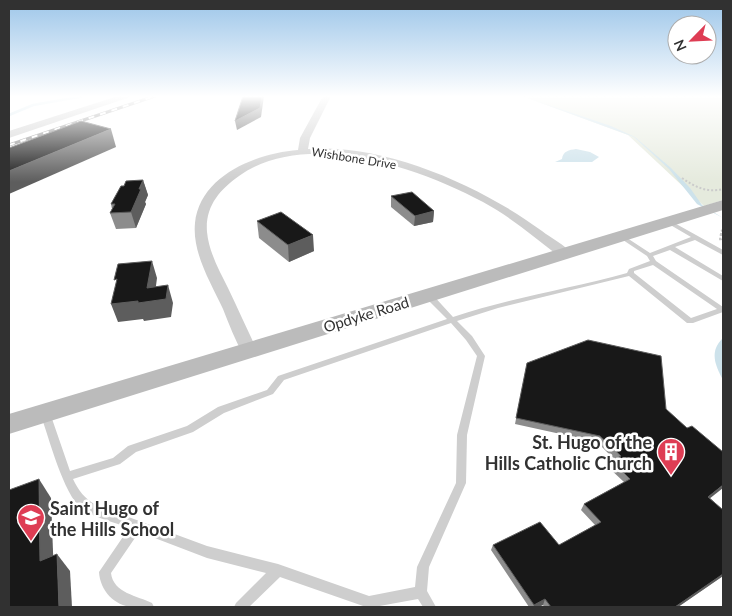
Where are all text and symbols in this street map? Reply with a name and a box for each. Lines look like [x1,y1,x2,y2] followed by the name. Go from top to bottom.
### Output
[667,15,717,65] north arrow
[670,37,690,54] text: N
[311,144,397,172] street label: Wishbone Drive
[321,292,411,336] street label: Opdyke Road
[485,431,652,474] place label: St. Hugo of the Hills Catholic Church
[656,437,686,476] building icon: St. Hugo of the Hills Catholic Church
[50,497,174,540] place label: Saint Hugo of the Hills School
[16,503,46,542] school or university icon: Saint Hugo of the Hills School

